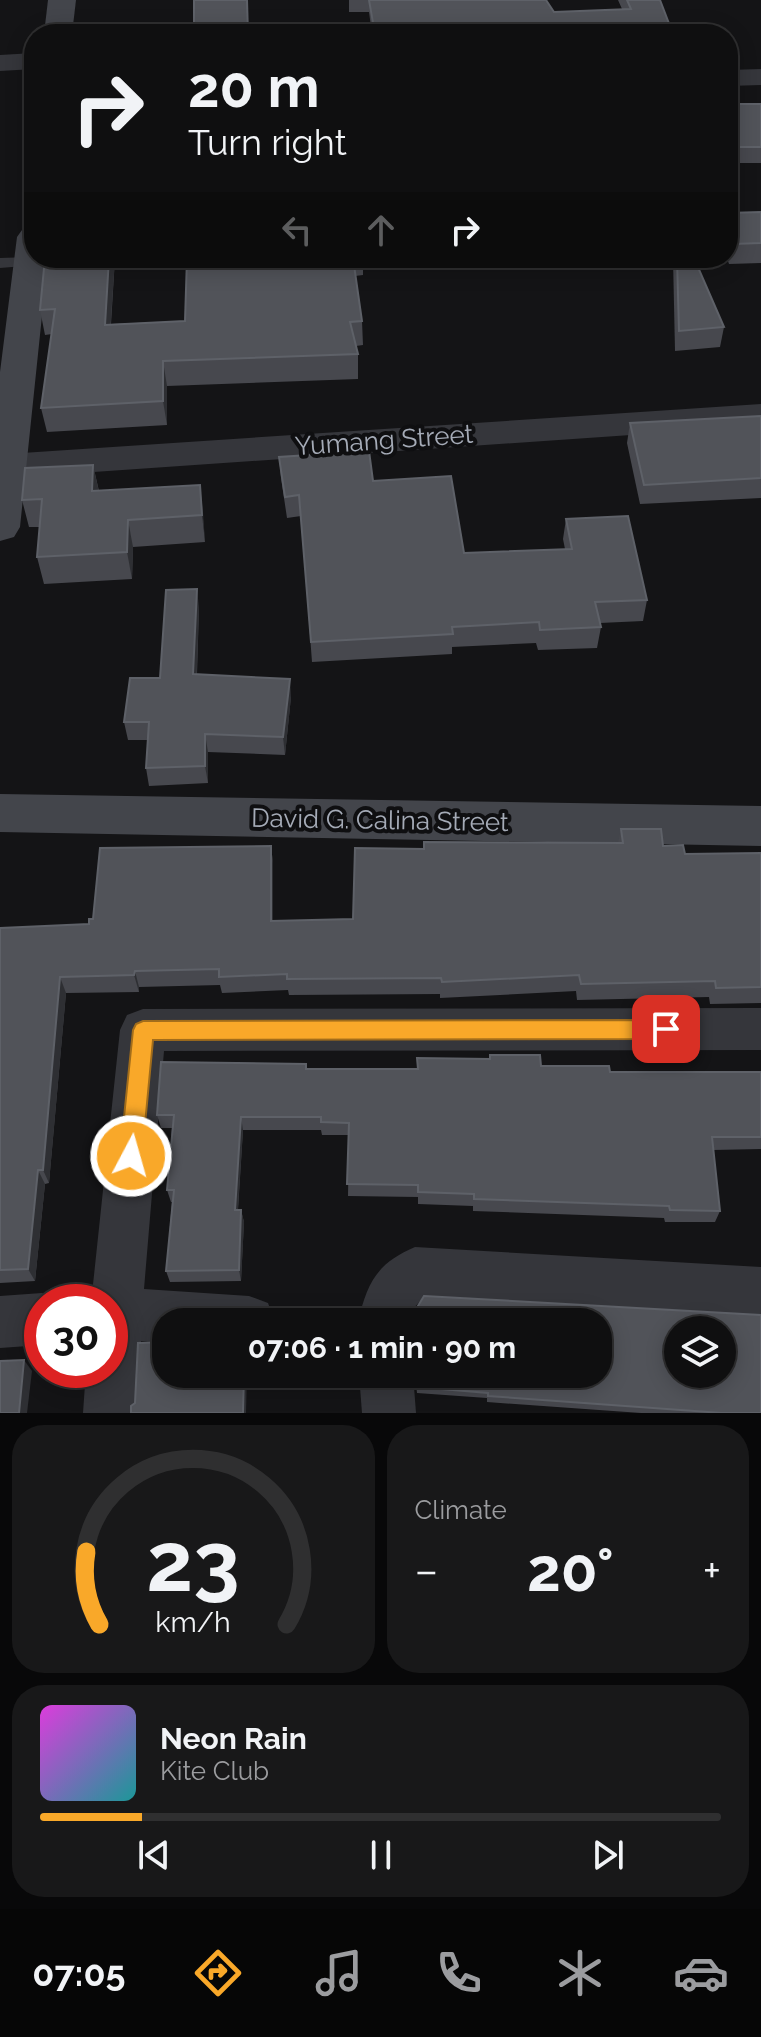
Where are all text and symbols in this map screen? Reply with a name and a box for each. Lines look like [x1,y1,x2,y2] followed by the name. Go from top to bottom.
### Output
[188,54,320,120] text: 20 m
[56,56,160,160] icon: right
[188,121,347,163] text: Turn right
[275,208,319,252] icon: left
[359,208,403,252] icon: ahead
[443,208,487,252] icon: right
[294,419,475,461] street label: Yumang Street
[251,803,509,837] street label: David G. Calina Street
[632,995,700,1063] pin
[644,1007,688,1051] icon: arrive
[89,1114,173,1198] position arrow
[24,1284,128,1388] speed limit sign: 30
[664,1316,736,1388] map controls
[664,1316,736,1388] button: layers
[248,1330,516,1365] text: 07:06 · 1 min · 90 m
[415,1495,507,1525] text: Climate
[147,1513,240,1610] text: 23
[527,1535,614,1605] text: 20°
[415,1545,438,1596] text: −
[703,1545,721,1596] text: +
[156,1605,231,1639] text: km/h
[160,1721,307,1756] text: Neon Rain
[160,1756,269,1786] text: Kite Club
[132,1833,176,1877] icon: previous
[359,1833,403,1877] icon: pause
[586,1833,630,1877] icon: next
[190,1945,246,2001] icon: directions
[311,1945,367,2001] icon: music
[431,1945,487,2001] icon: phone
[552,1945,608,2001] icon: climate
[673,1945,729,2001] icon: car
[32,1952,126,1994] text: 07:05

